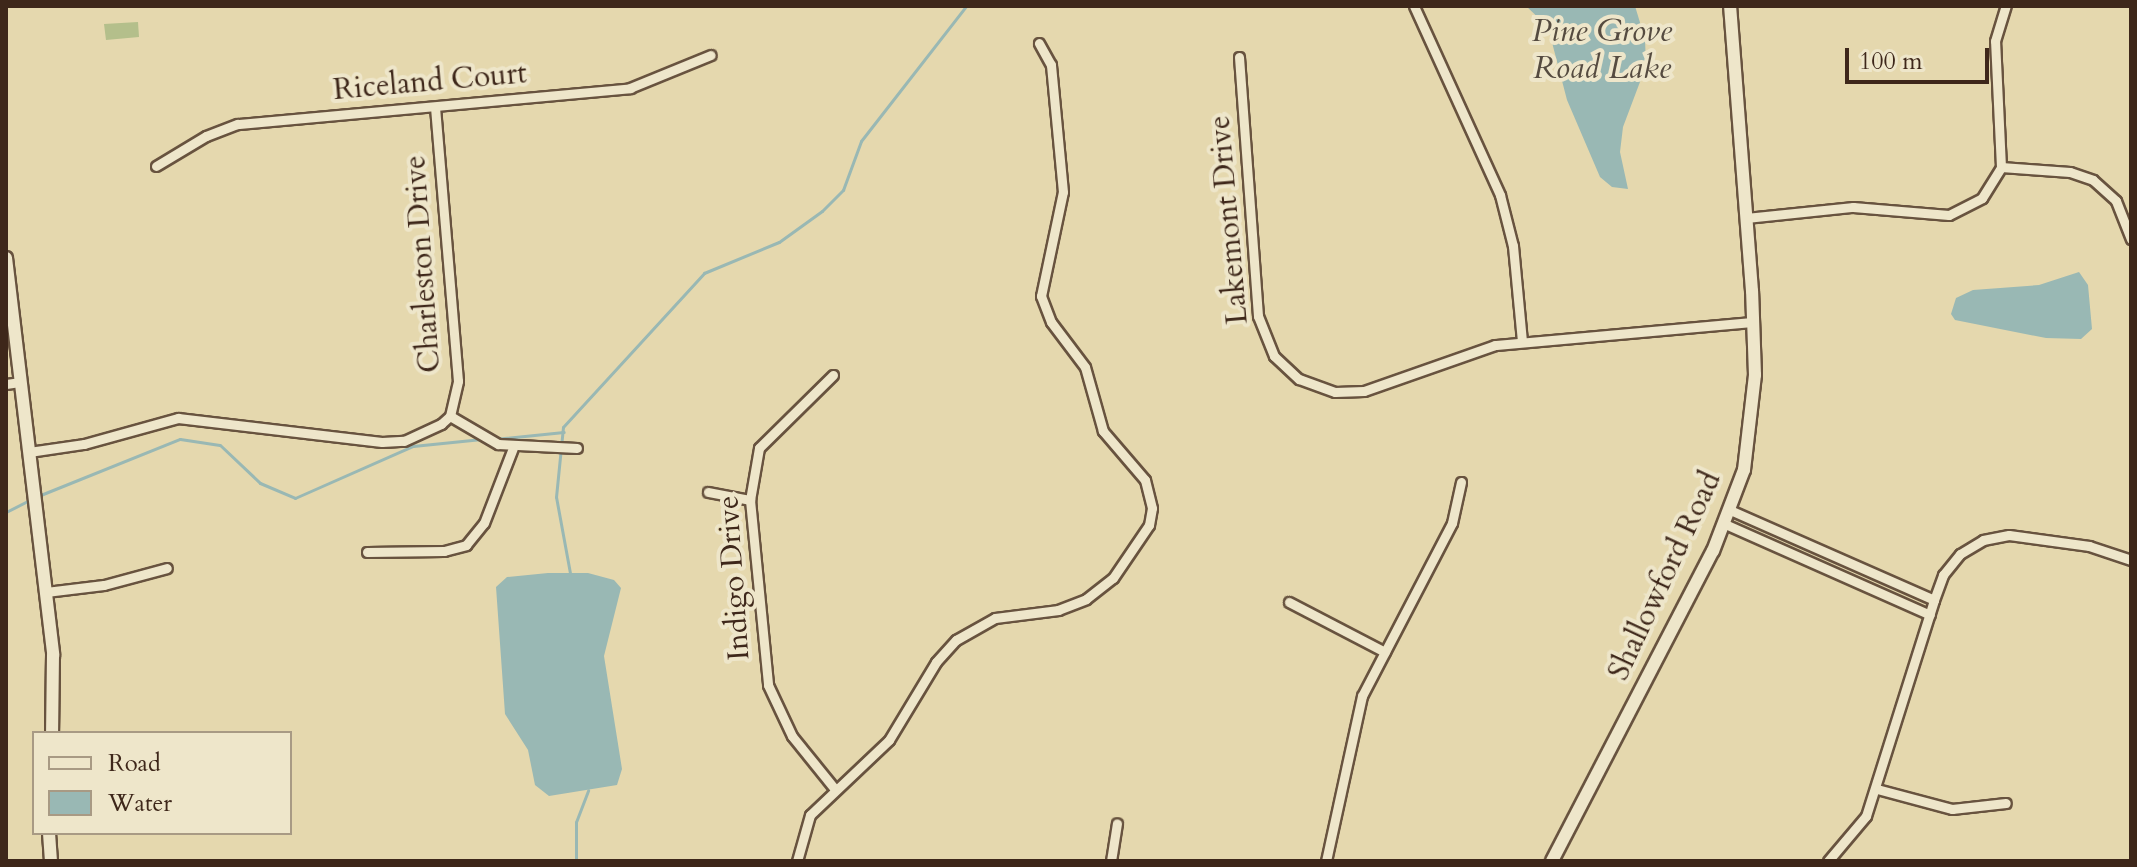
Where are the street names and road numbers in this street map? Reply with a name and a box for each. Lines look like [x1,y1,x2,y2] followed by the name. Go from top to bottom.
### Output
[332,56,528,108] street label: Riceland Court
[1202,114,1256,326] street label: Lakemont Drive
[397,154,449,374] street label: Charleston Drive
[1601,466,1729,686] street label: Shallowford Road
[710,494,758,662] street label: Indigo Drive

